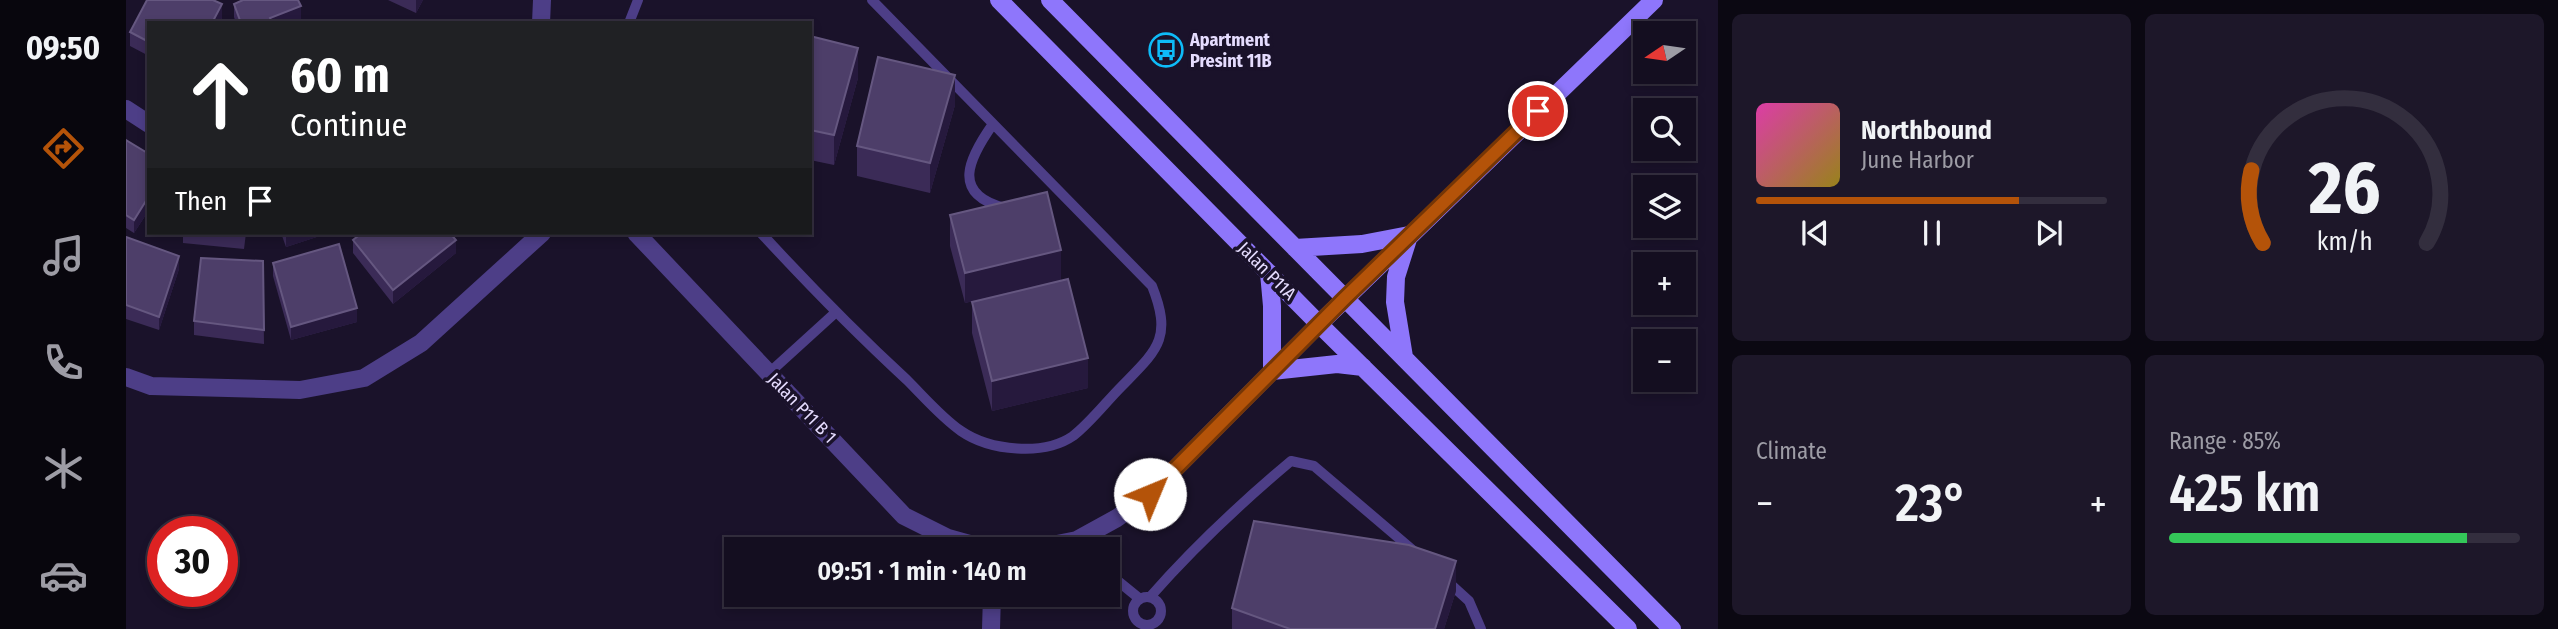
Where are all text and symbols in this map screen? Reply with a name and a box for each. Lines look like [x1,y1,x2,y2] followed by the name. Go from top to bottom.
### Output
[1633,21,1696,84] north arrow
[1633,21,1696,392] map controls
[26,29,100,67] text: 09:50
[1189,29,1272,72] place label: Apartment Presint 11B
[1147,31,1185,69] bus stop icon: Apartment Presint 11B
[290,46,390,105] text: 60 m
[175,49,266,140] icon: ahead
[1508,81,1568,141] pin
[1519,92,1557,130] icon: arrive
[1633,98,1696,161] button: search
[290,106,407,144] text: Continue
[1861,115,1992,146] text: Northbound
[39,124,88,173] icon: directions
[1861,146,1974,174] text: June Harbor
[2308,146,2380,233] text: 26
[1633,175,1696,238] button: layers
[241,182,279,220] icon: arrive
[175,186,227,217] text: Then
[1796,214,1834,252] icon: previous
[1913,214,1951,252] icon: pause
[2030,214,2068,252] icon: next
[2317,227,2372,257] text: km/h
[39,231,88,280] icon: music
[1233,237,1301,305] street label: Jalan P11A
[1633,252,1696,315] button: +
[1633,329,1696,392] button: −
[39,338,88,387] icon: phone
[763,368,841,448] street label: Jalan P11 B 1
[2169,427,2281,455] text: Range · 85%
[1756,437,1827,465] text: Climate
[39,444,88,493] icon: climate
[1113,457,1187,531] position arrow
[2169,462,2321,525] text: 425 km
[1895,472,1968,535] text: 23°
[1756,481,1773,527] text: −
[2090,481,2107,527] text: +
[147,516,238,607] speed limit sign: 30
[39,551,88,600] icon: car
[817,556,1027,587] text: 09:51 · 1 min · 140 m

